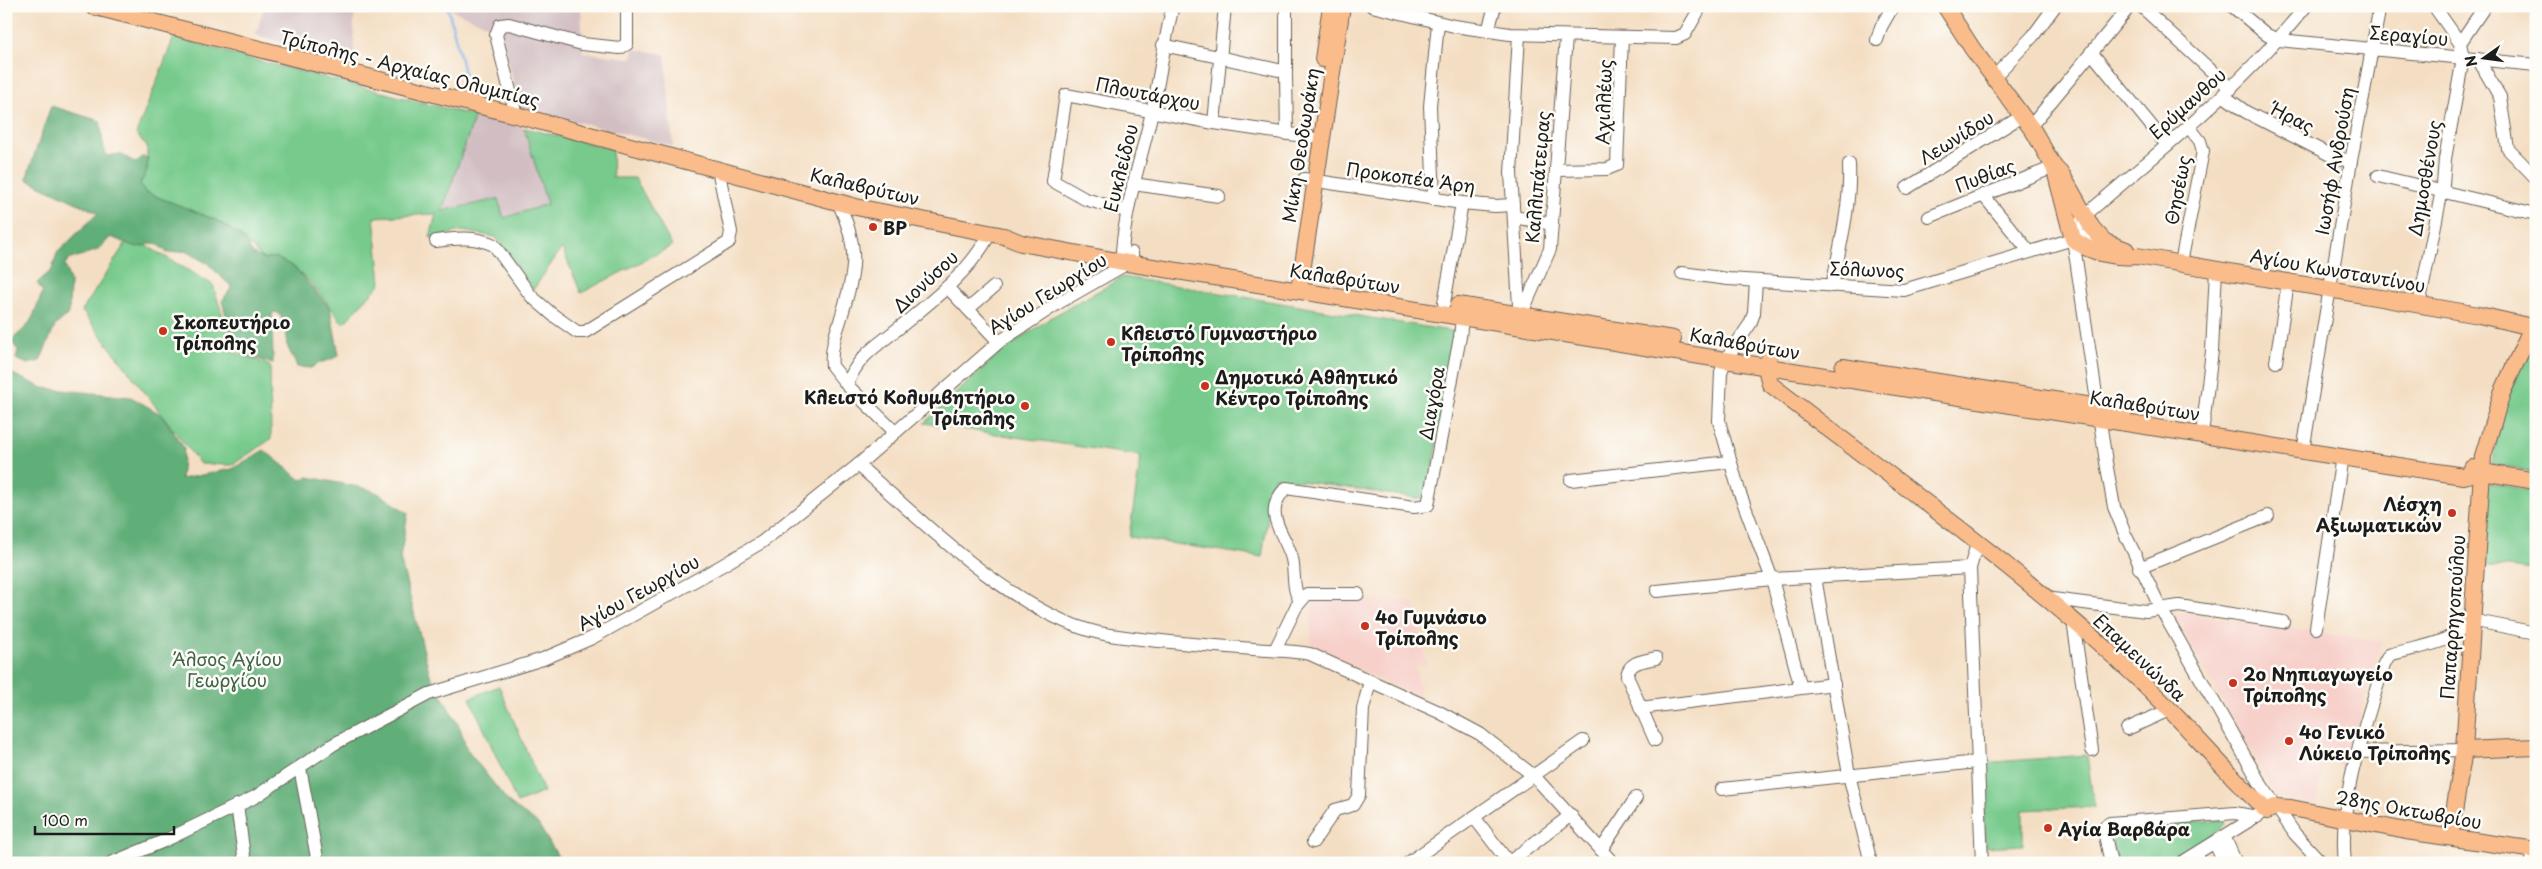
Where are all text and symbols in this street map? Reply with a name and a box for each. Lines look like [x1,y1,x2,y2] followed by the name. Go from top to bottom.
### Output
[2368,18,2450,52] street label: Σεραγίου
[277,23,543,113] street label: Τρίπολης - Αρχαίας Ολυμπίας
[2460,32,2510,82] north arrow
[2459,53,2482,69] text: N
[1588,59,1618,145] street label: Αχιλλέως
[2142,61,2232,145] street label: Ερύμανθου
[1274,66,1326,224] street label: Μίκη Θεοδωράκη
[1093,70,1203,116] street label: Πλουτάρχου
[2308,85,2360,237] street label: Ιωσήφ Ανδρούση
[2264,93,2319,139] street label: Ήρας
[1913,103,1999,171] street label: Λεωνίδου
[1518,110,1556,244] street label: Καλλιπάτειρας
[2400,118,2448,238] street label: Δημοσθένους
[1096,121,1144,215] street label: Ευκλείδου
[1951,151,2019,199] street label: Πυθίας
[2157,153,2197,227] street label: Θησέως
[1345,155,1477,199] street label: Προκοπέα Άρη
[808,160,922,212] street label: Καλαβρύτων
[883,214,907,241] place label: BP
[867,221,879,233] marker: BP
[2248,241,2428,299] street label: Αγίου Κωνσταντίνου
[886,243,964,319] street label: Διονύσου
[982,246,1112,340] street label: Αγίου Γεωργίου
[1829,254,1905,284] street label: Σόλωνος
[1288,256,1402,300] street label: Καλαβρύτων
[173,308,291,356] place label: Σκοπευτήριο Τρίπολης
[1121,319,1317,367] place label: Κλειστό Γυμναστήριο Τρίπολης
[1688,320,1802,366] street label: Καλαβρύτων
[157,325,169,337] marker: Σκοπευτήριο Τρίπολης
[1105,336,1117,348] marker: Κλειστό Γυμναστήριο Τρίπολης
[1215,363,1398,411] place label: Δημοτικό Αθλητικό Κέντρο Τρίπολης
[1411,364,1451,442] street label: Διαγόρα
[1199,380,1211,392] marker: Δημοτικό Αθλητικό Κέντρο Τρίπολης
[804,383,1015,431] place label: Κλειστό Κολυμβητήριο Τρίπολης
[2088,383,2202,427] street label: Καλαβρύτων
[1019,400,1031,412] marker: Κλειστό Κολυμβητήριο Τρίπολης
[2316,490,2442,538] place label: Λέσχη Αξιωματικών
[2446,507,2458,519] marker: Λέσχη Αξιωματικών
[2433,534,2471,700] street label: Παπαρρηγοπούλου
[572,547,704,637] street label: Αγίου Γεωργίου
[1375,603,1487,651] place label: 4ο Γυμνάσιο Τρίπολης
[2088,607,2193,707] street label: Επαμεινώνδα
[1359,620,1371,632] marker: 4ο Γυμνάσιο Τρίπολης
[172,645,282,693] park label: Άλσος Αγίου Γεωργίου
[2243,660,2393,708] place label: 2ο Νηπιαγωγείο Τρίπολης
[2227,677,2239,689] marker: 2ο Νηπιαγωγείο Τρίπολης
[2299,718,2451,766] place label: 4ο Γενικό Λύκειο Τρίπολης
[2283,735,2295,747] marker: 4ο Γενικό Λύκειο Τρίπολης
[2334,783,2484,835] street label: 28ης Οκτωβρίου
[35,804,174,836] scale bar
[42,808,88,831] text: 100 m
[2057,815,2190,842] place label: Αγία Βαρβάρα
[2042,822,2054,834] marker: Αγία Βαρβάρα

